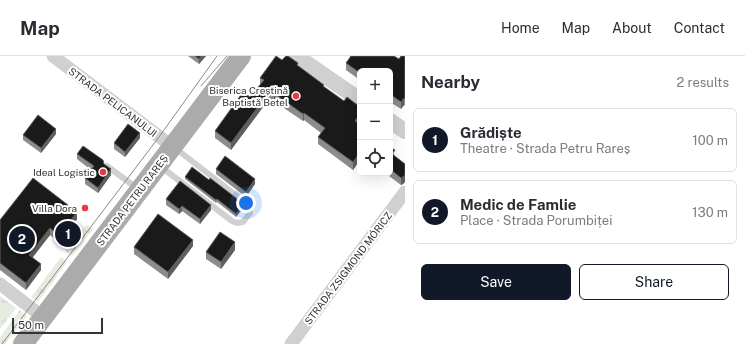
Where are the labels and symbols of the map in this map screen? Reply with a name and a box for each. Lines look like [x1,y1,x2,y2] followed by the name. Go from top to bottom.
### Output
[66,65,160,139] street label: STRADA PELICANULUI
[209,84,288,108] place label: Biserica Creștină Baptistă Betel
[291,91,301,101] marker: Biserica Creștină Baptistă Betel
[94,152,170,248] street label: STRADA PETRU RAREȘ
[33,166,95,178] place label: Ideal Logistic
[98,167,108,177] marker: Ideal Logistic
[236,193,256,213] your location
[32,202,77,214] place label: Villa Dora
[80,203,90,213] marker: Villa Dora
[302,209,394,327] street label: STRADA ZSIGMOND MÓRICZ
[55,219,81,249] pin: 1
[9,224,35,254] pin: 2
[12,316,103,335] scale bar

